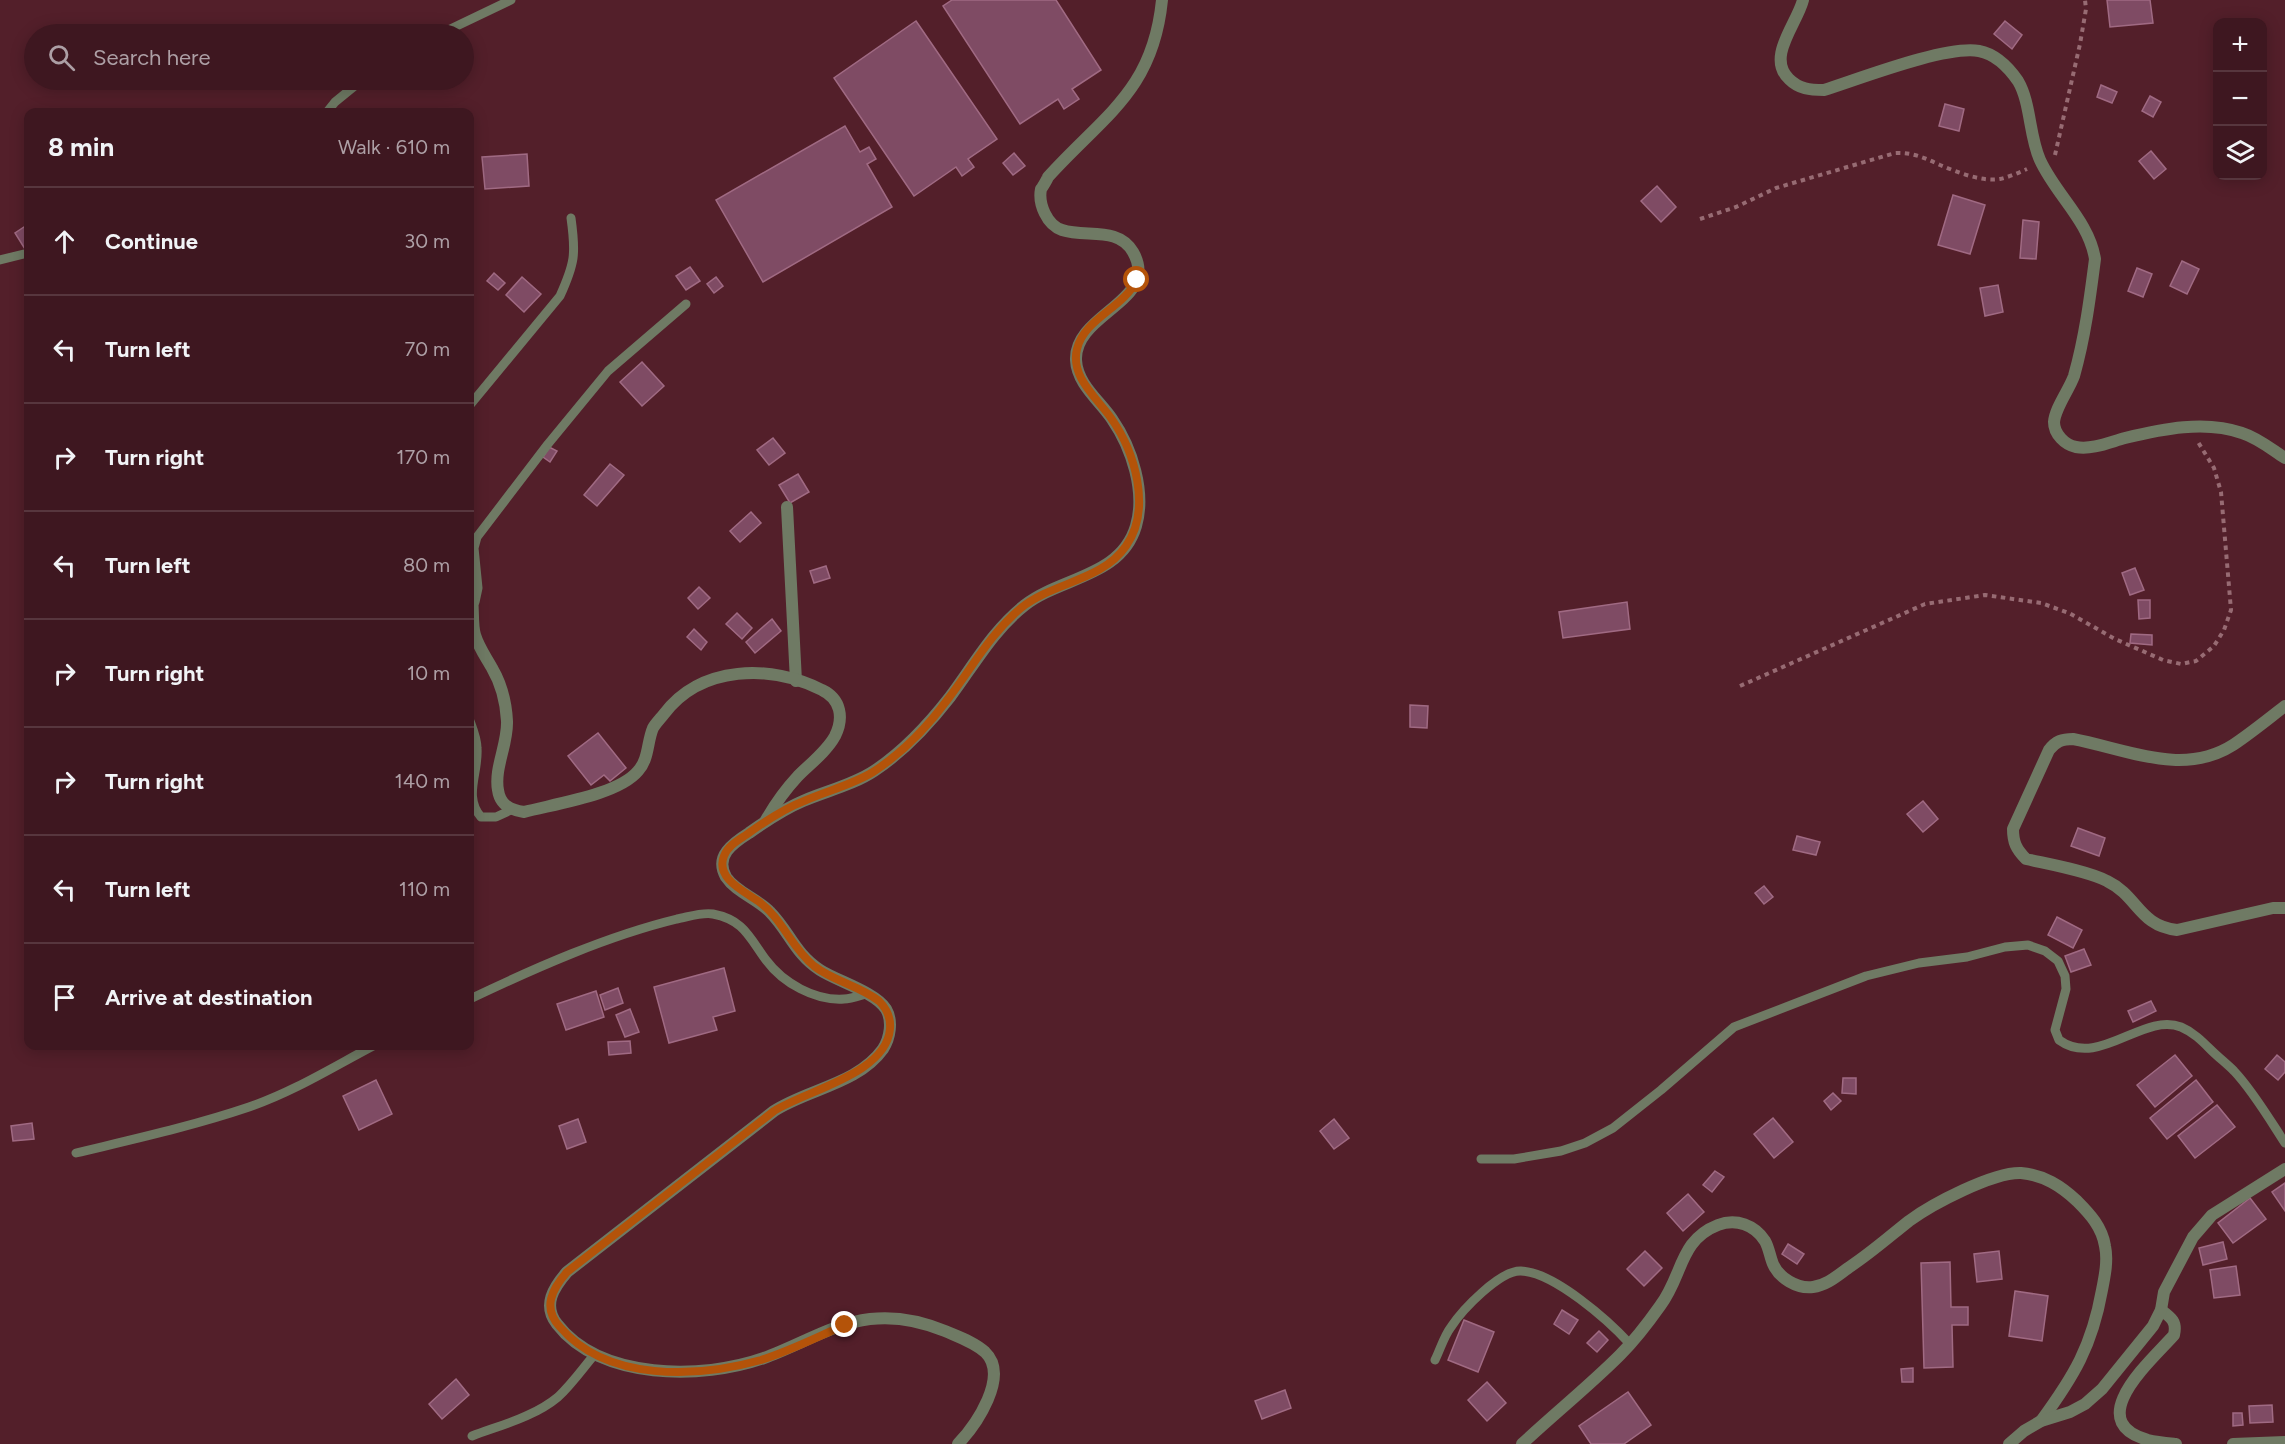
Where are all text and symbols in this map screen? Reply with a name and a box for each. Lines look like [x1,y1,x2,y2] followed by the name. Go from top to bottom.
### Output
[2213,18,2267,180] map controls
[2213,18,2267,72] button: +
[24,24,474,90] search box
[45,41,78,74] icon: search
[93,44,211,71] text: Search here
[2213,72,2267,126] button: −
[2213,126,2267,180] button: layers
[48,131,114,163] text: 8 min
[338,135,450,159] text: Walk · 610 m
[48,225,81,258] icon: ahead
[105,228,198,255] text: Continue
[404,229,450,253] text: 30 m
[1123,266,1149,292] route start
[48,333,81,366] icon: left
[105,336,191,363] text: Turn left
[404,337,450,361] text: 70 m
[48,441,81,474] icon: right
[105,444,204,471] text: Turn right
[396,445,450,469] text: 170 m
[48,549,81,582] icon: left
[105,552,191,579] text: Turn left
[403,553,450,577] text: 80 m
[48,657,81,690] icon: right
[105,660,204,687] text: Turn right
[407,661,450,685] text: 10 m
[48,765,81,798] icon: right
[105,768,204,795] text: Turn right
[395,769,450,793] text: 140 m
[48,873,81,906] icon: left
[105,876,191,903] text: Turn left
[399,877,450,901] text: 110 m
[48,981,81,1014] icon: arrive
[105,984,313,1011] text: Arrive at destination
[831,1311,857,1337] route end

